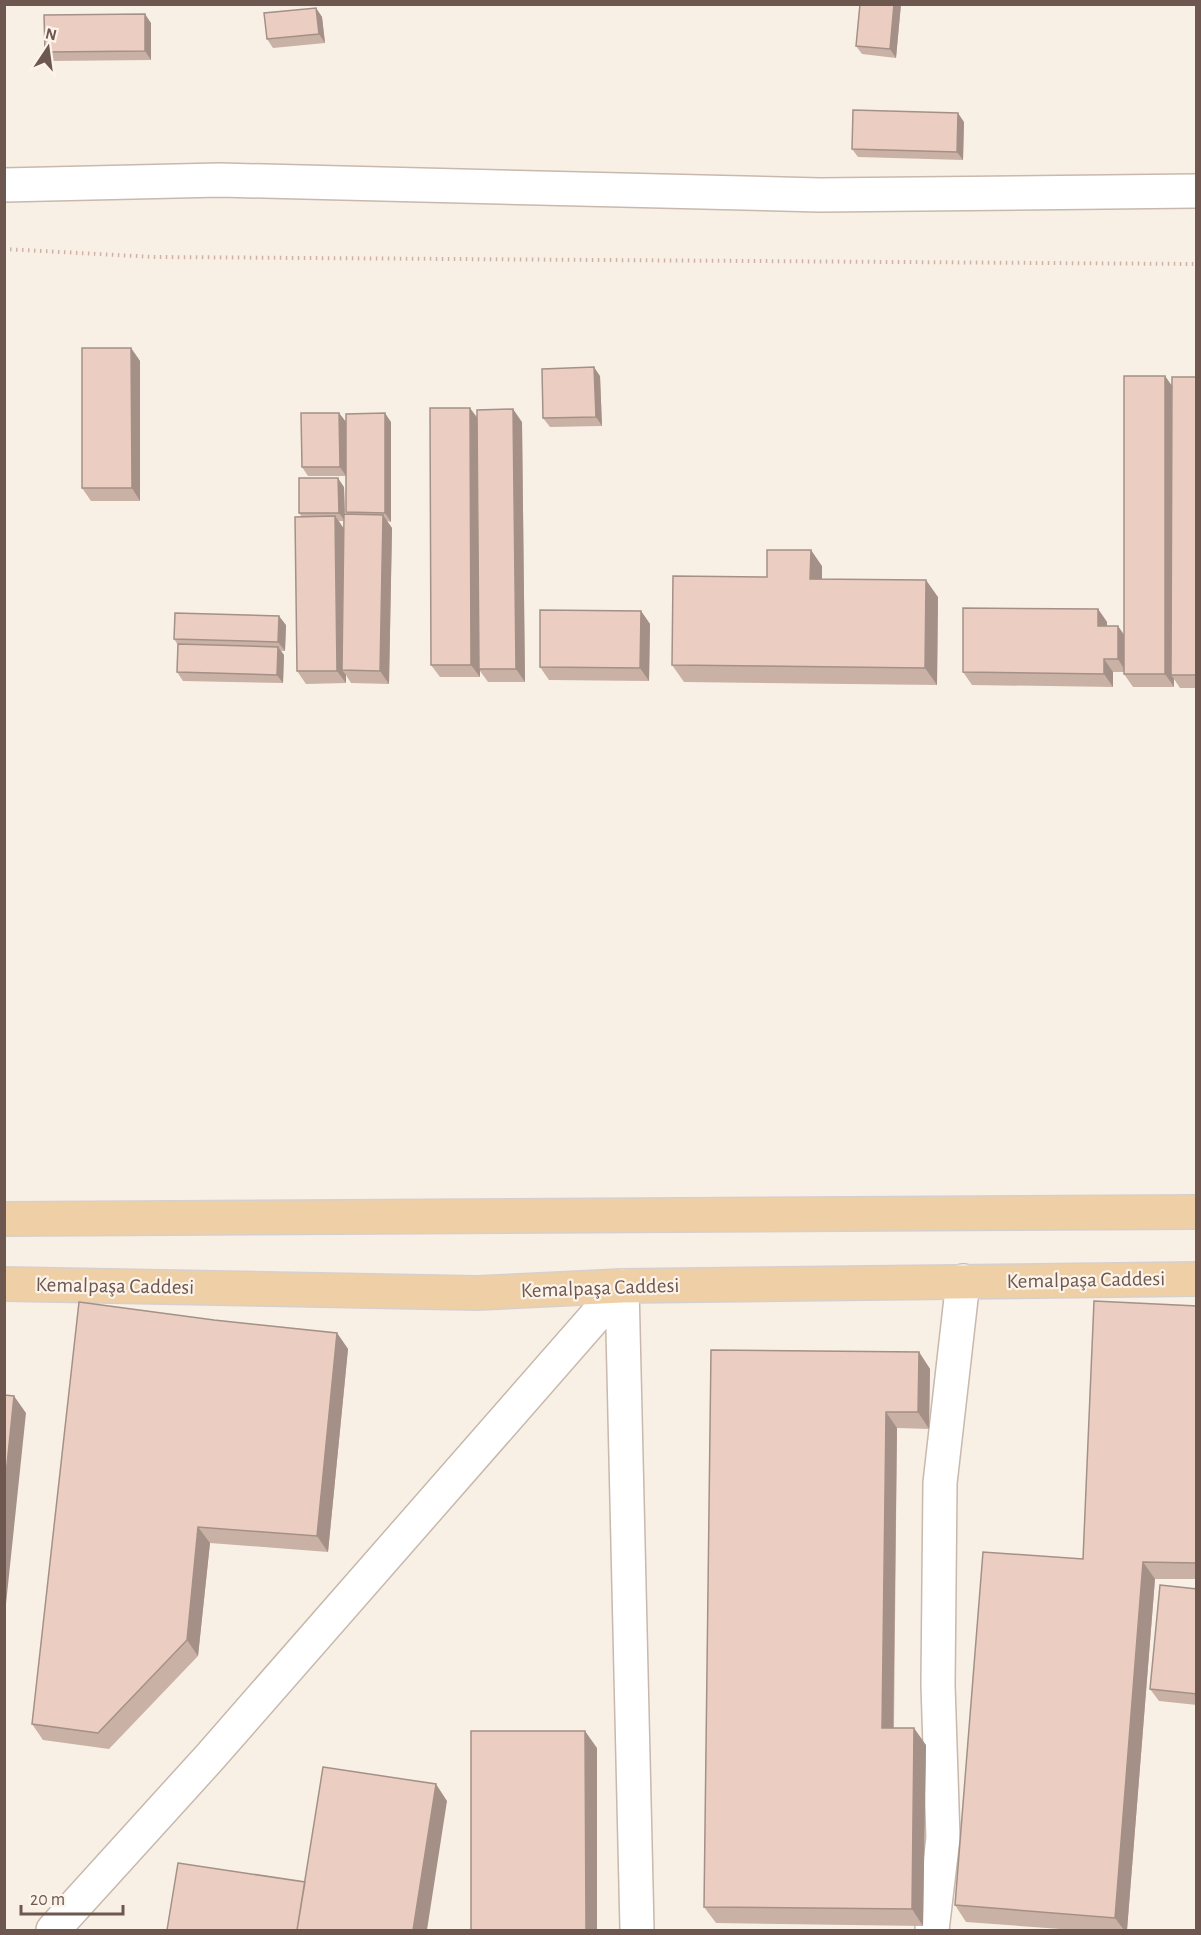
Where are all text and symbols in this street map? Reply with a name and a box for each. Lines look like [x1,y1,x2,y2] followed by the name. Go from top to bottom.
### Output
[18,18,78,78] north arrow
[44,25,58,43] text: N
[1007,1268,1165,1292] street label: Kemalpaşa Caddesi
[36,1274,194,1298] street label: Kemalpaşa Caddesi
[520,1275,680,1301] street label: Kemalpaşa Caddesi
[21,1878,123,1916] scale bar
[30,1891,65,1909] text: 20 m

